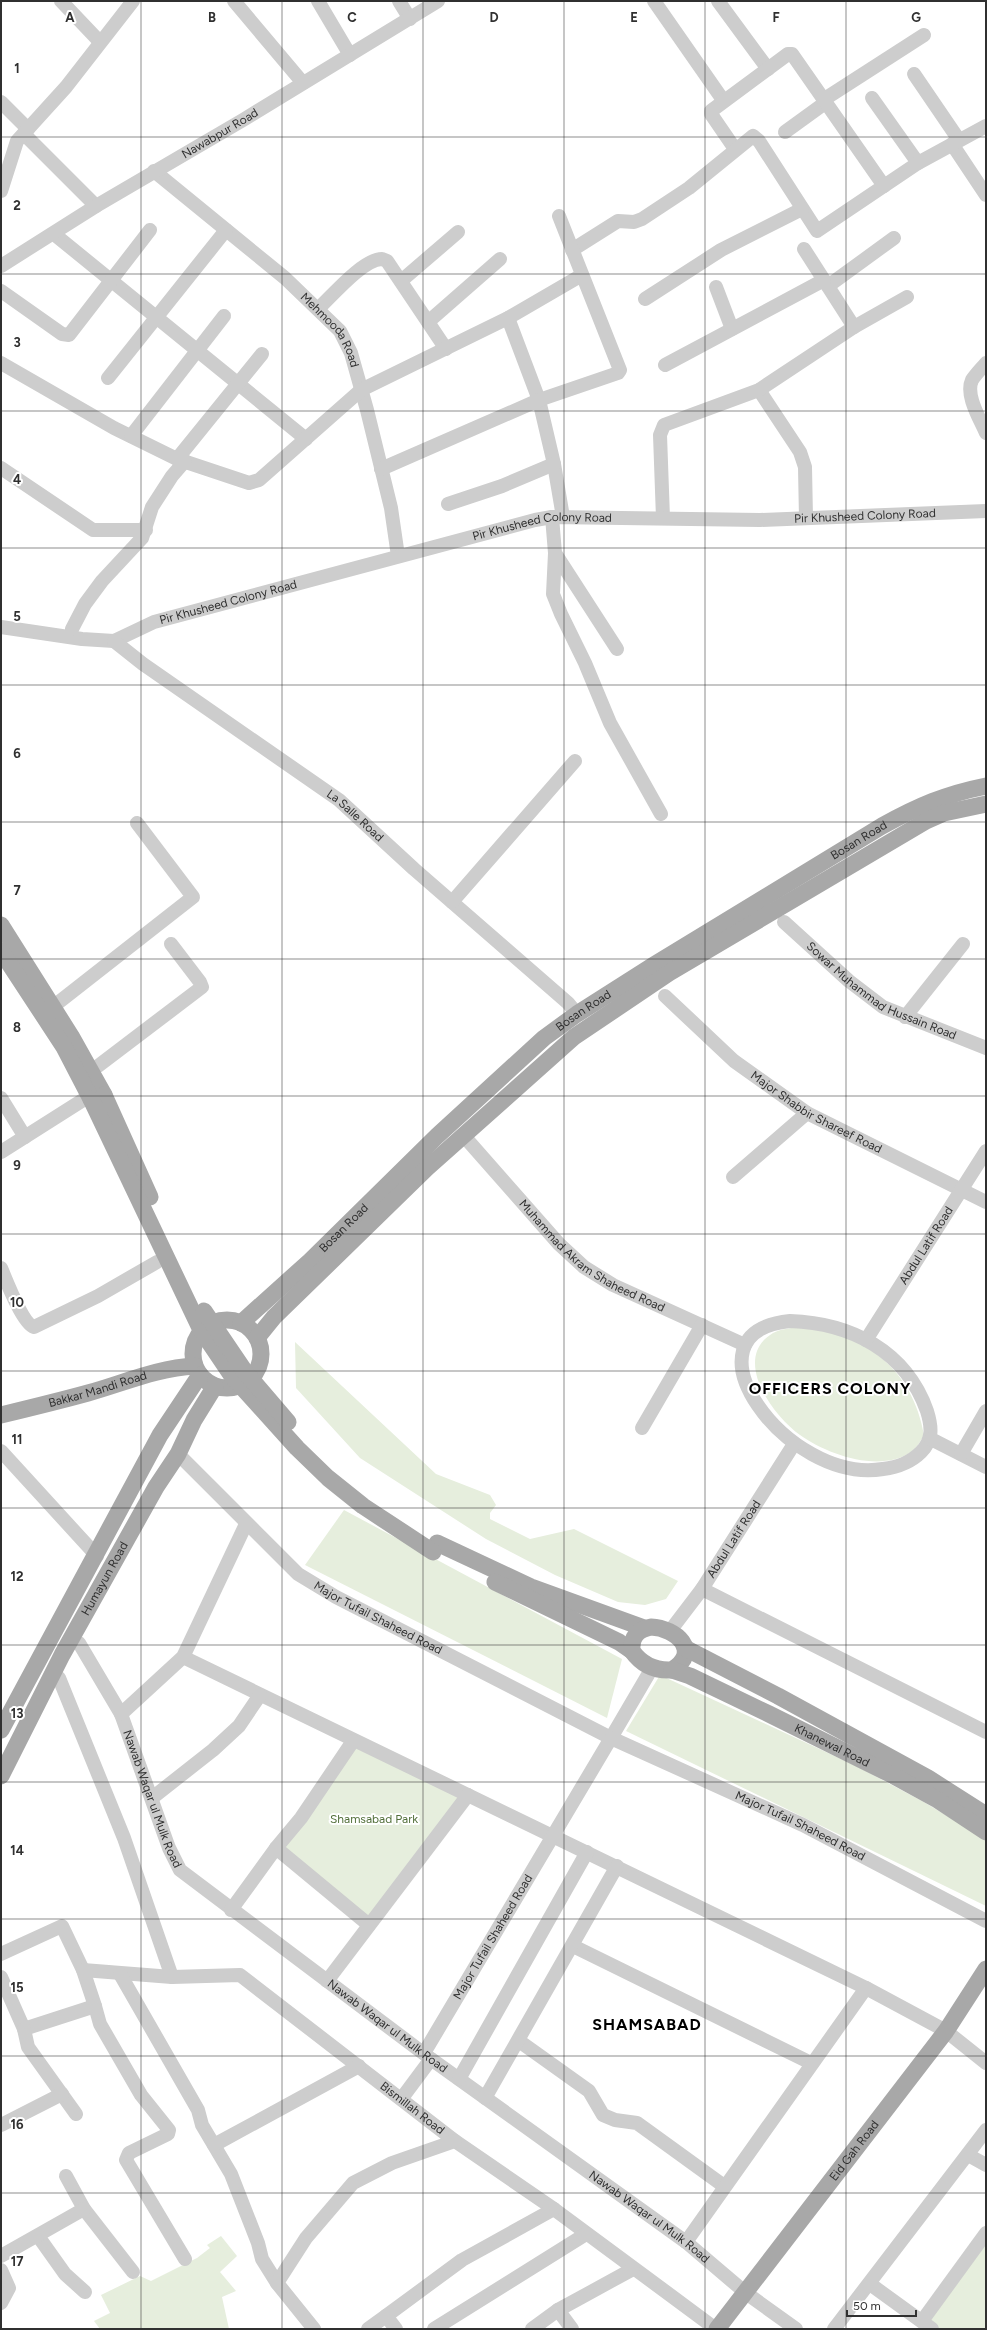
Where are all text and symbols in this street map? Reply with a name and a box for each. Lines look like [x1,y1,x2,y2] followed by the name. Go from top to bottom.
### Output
[65,10,75,25] text: A
[208,10,216,25] text: B
[347,10,357,25] text: C
[489,10,499,25] text: D
[630,10,638,25] text: E
[772,10,780,25] text: F
[911,10,921,25] text: G
[14,61,20,76] text: 1
[179,105,261,161] street label: Nawabpur Road
[13,198,21,213] text: 2
[298,290,362,369] street label: Mehmooda Road
[13,335,21,350] text: 3
[13,472,21,487] text: 4
[794,506,936,526] street label: Pir Khusheed Colony Road
[471,510,612,543] street label: Pir Khusheed Colony Road
[158,577,298,627] street label: Pir Khusheed Colony Road
[13,609,21,624] text: 5
[13,746,21,761] text: 6
[324,787,386,844] street label: La Salle Road
[828,818,889,863] street label: Bosan Road
[13,883,21,898] text: 7
[804,939,958,1043] street label: Sowar Muhammad Hussain Road
[553,987,614,1034] street label: Bosan Road
[13,1020,21,1035] text: 8
[748,1068,884,1156] street label: Major Shabbir Shareef Road
[13,1158,21,1173] text: 9
[516,1197,667,1315] street label: Muhammad Akram Shaheed Road
[316,1201,371,1255] street label: Bosan Road
[896,1204,956,1287] street label: Abdul Latif Road
[10,1295,24,1310] text: 10
[47,1368,148,1410] street label: Bakkar Mandi Road
[749,1379,911,1398] district label: OFFICERS COLONY
[12,1432,22,1447] text: 11
[704,1498,764,1580] street label: Abdul Latif Road
[79,1539,131,1618] street label: Humayun Road
[10,1569,24,1584] text: 12
[311,1578,444,1657] street label: Major Tufail Shaheed Road
[11,1706,23,1721] text: 13
[792,1721,872,1770] street label: Khanewal Road
[120,1728,185,1870] street label: Nawab Waqar ul Mulk Road
[733,1788,868,1863] street label: Major Tufail Shaheed Road
[330,1812,418,1826] park label: Shamsabad Park
[10,1843,24,1858] text: 14
[450,1872,535,2002] street label: Major Tufail Shaheed Road
[325,1977,450,2075] street label: Nawab Waqar ul Mulk Road
[10,1980,24,1995] text: 15
[592,2015,702,2034] district label: SHAMSABAD
[377,2079,447,2137] street label: Bismillah Road
[10,2117,24,2132] text: 16
[826,2118,882,2184] street label: Eid Gah Road
[586,2168,712,2266] street label: Nawab Waqar ul Mulk Road
[11,2254,23,2269] text: 17
[847,2292,916,2318] scale bar
[853,2299,881,2313] text: 50 m

